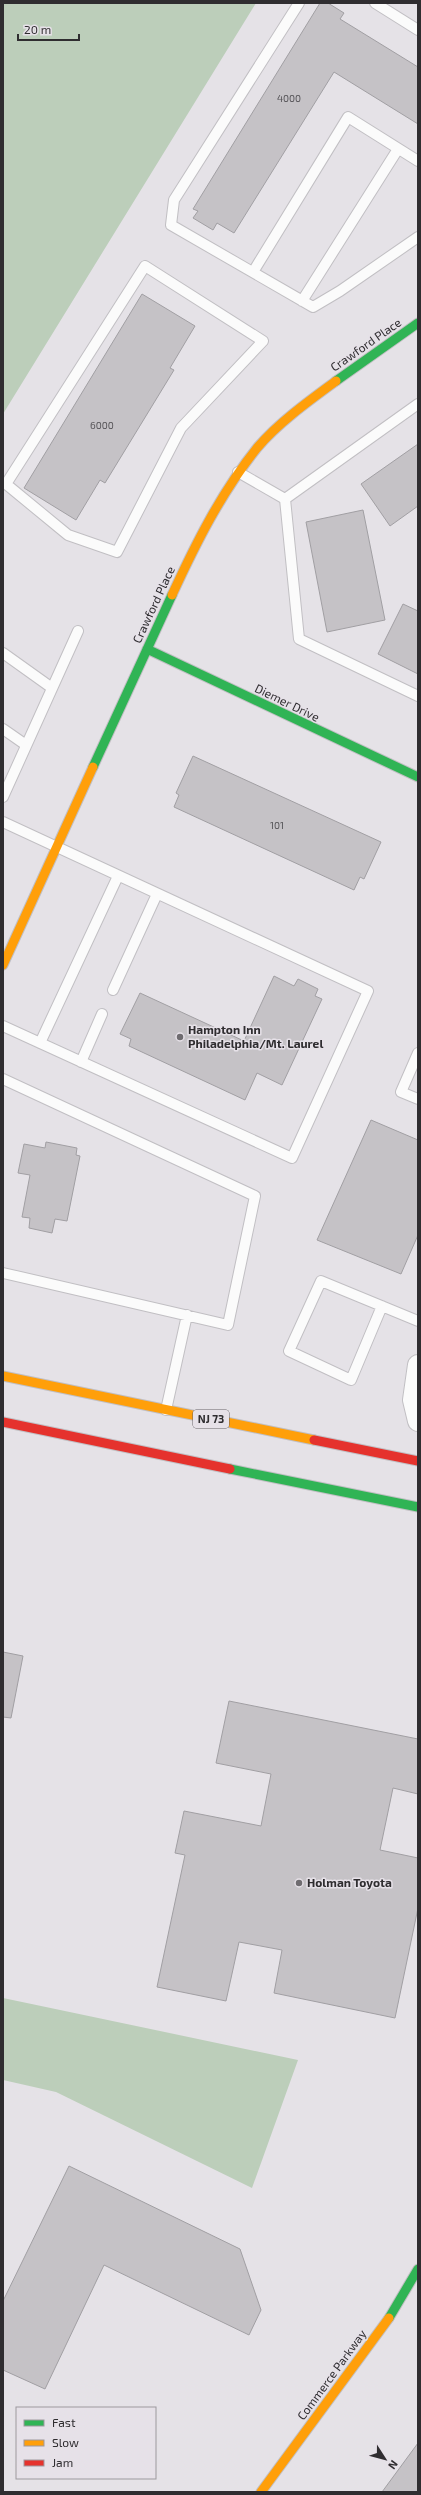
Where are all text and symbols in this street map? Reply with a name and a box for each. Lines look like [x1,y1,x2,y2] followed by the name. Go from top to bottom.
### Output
[18,16,79,42] scale bar
[24,22,51,36] text: 20 m
[277,92,301,104] house number: 4000
[327,315,403,374] street label: Crawford Place
[90,419,114,431] house number: 6000
[129,564,177,645] street label: Crawford Place
[253,680,322,724] street label: Diemer Drive
[270,819,284,831] house number: 101
[188,1022,323,1050] place label: Hampton Inn Philadelphia/Mt. Laurel
[175,1032,185,1042] marker: Hampton Inn Philadelphia/Mt. Laurel
[193,1410,229,1428] road number: NJ 73
[307,1875,392,1890] place label: Holman Toyota
[294,1878,304,1888] marker: Holman Toyota
[294,2326,369,2422] street label: Commerce Parkway
[16,2407,156,2479] legend
[52,2415,76,2429] text: Fast
[52,2435,79,2449] text: Slow
[365,2439,405,2479] north arrow
[52,2455,73,2469] text: Jam
[386,2458,401,2472] text: N

